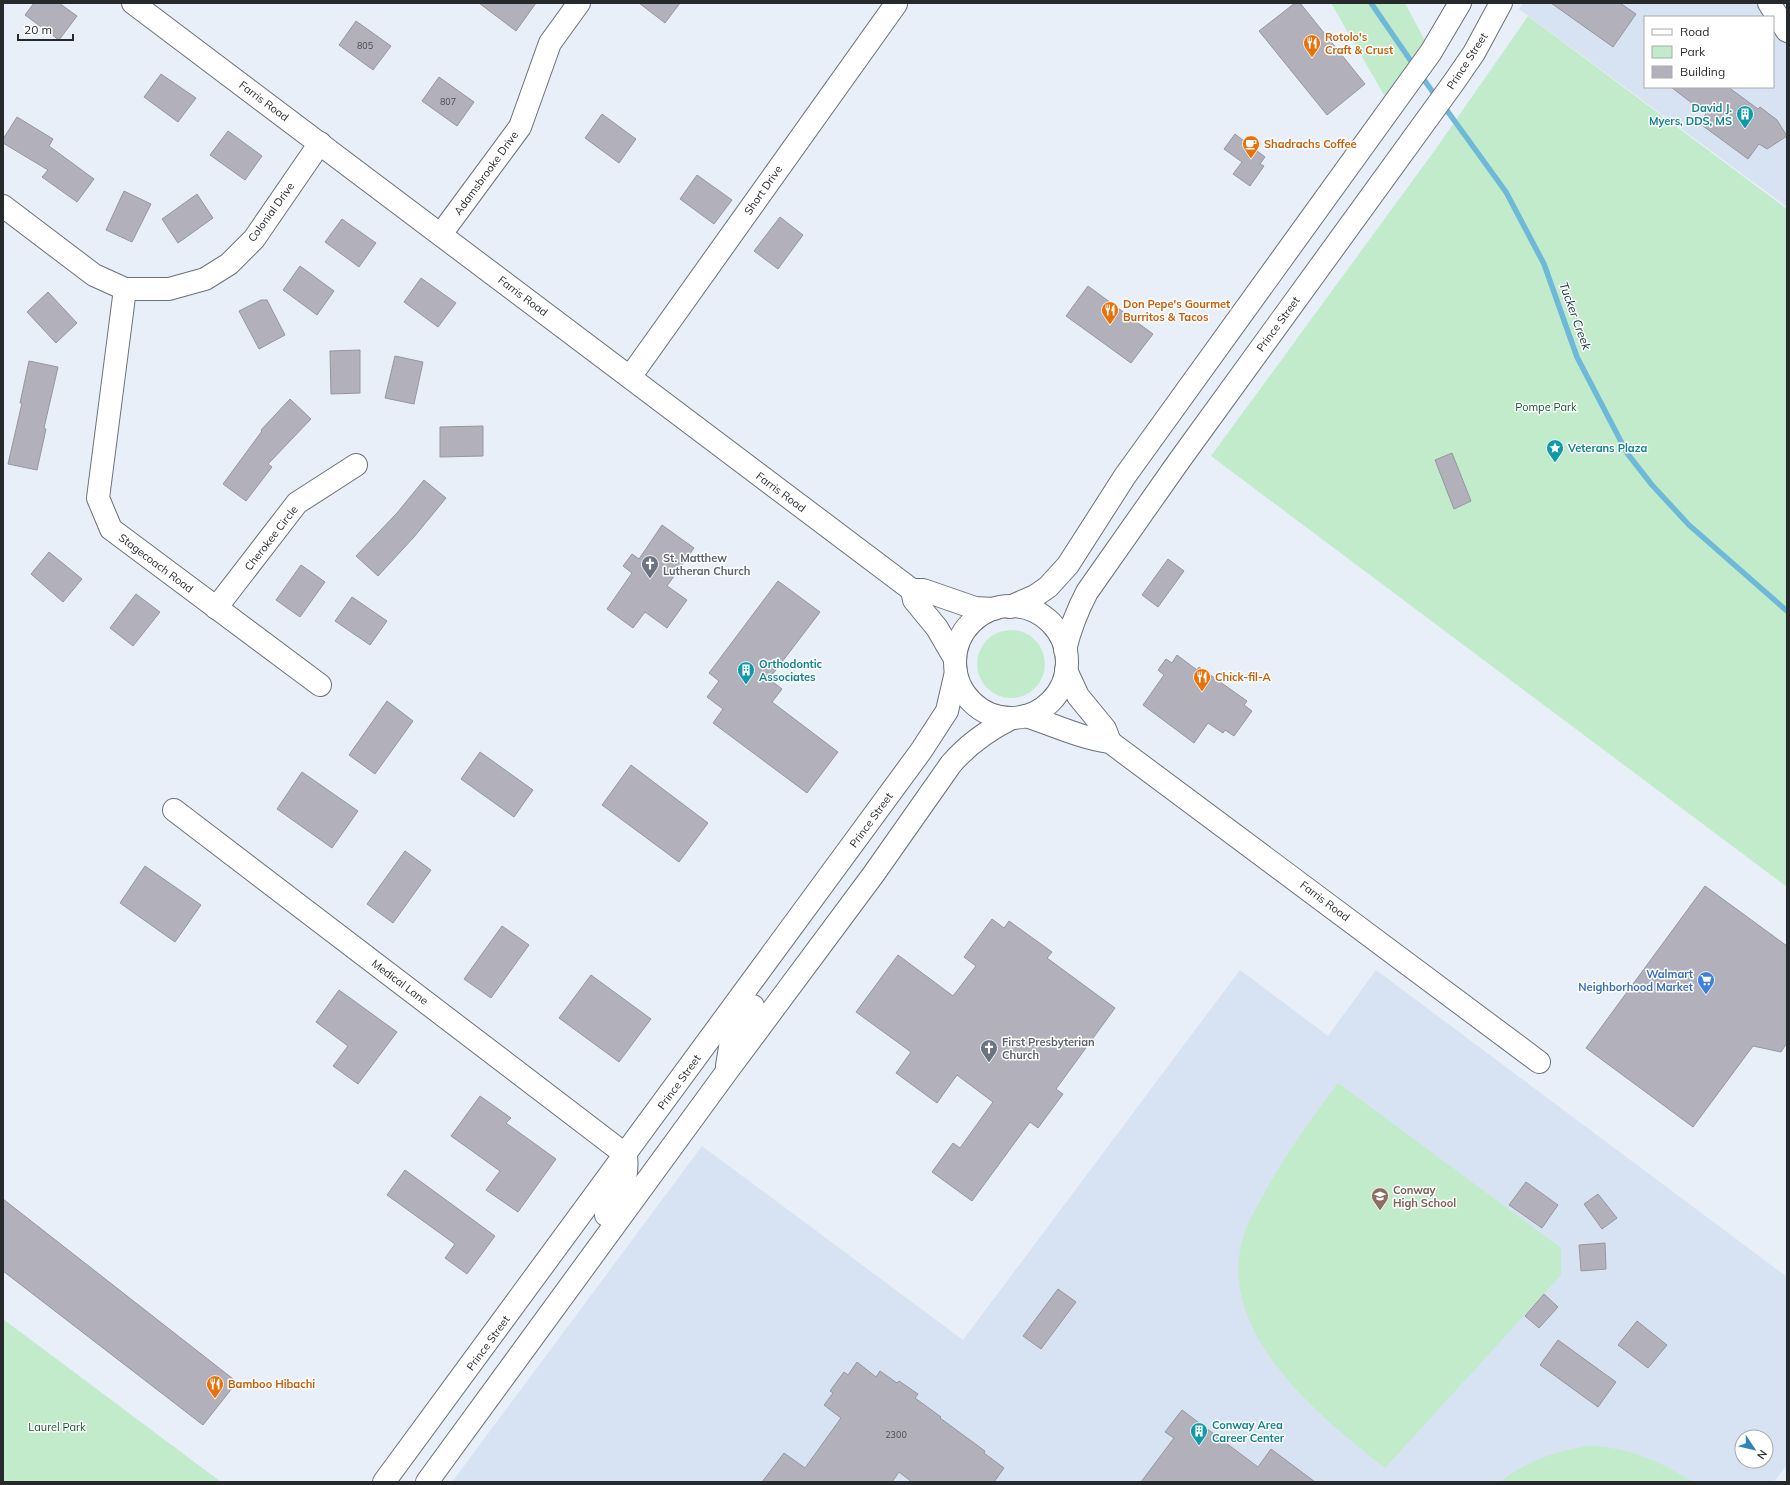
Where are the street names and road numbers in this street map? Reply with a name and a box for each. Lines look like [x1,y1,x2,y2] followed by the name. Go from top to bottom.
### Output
[1444,30,1491,92] street label: Prince Street
[236,78,292,124] street label: Farris Road
[451,128,521,218] street label: Adamsbrooke Drive
[741,163,785,217] street label: Short Drive
[245,180,297,244] street label: Colonial Drive
[495,273,551,319] street label: Farris Road
[1253,294,1303,354] street label: Prince Street
[753,469,809,515] street label: Farris Road
[241,503,301,573] street label: Cherokee Circle
[116,530,196,596] street label: Stagecoach Road
[846,790,896,850] street label: Prince Street
[1297,878,1353,924] street label: Farris Road
[369,956,431,1008] street label: Medical Lane
[654,1052,704,1112] street label: Prince Street
[463,1313,513,1373] street label: Prince Street

